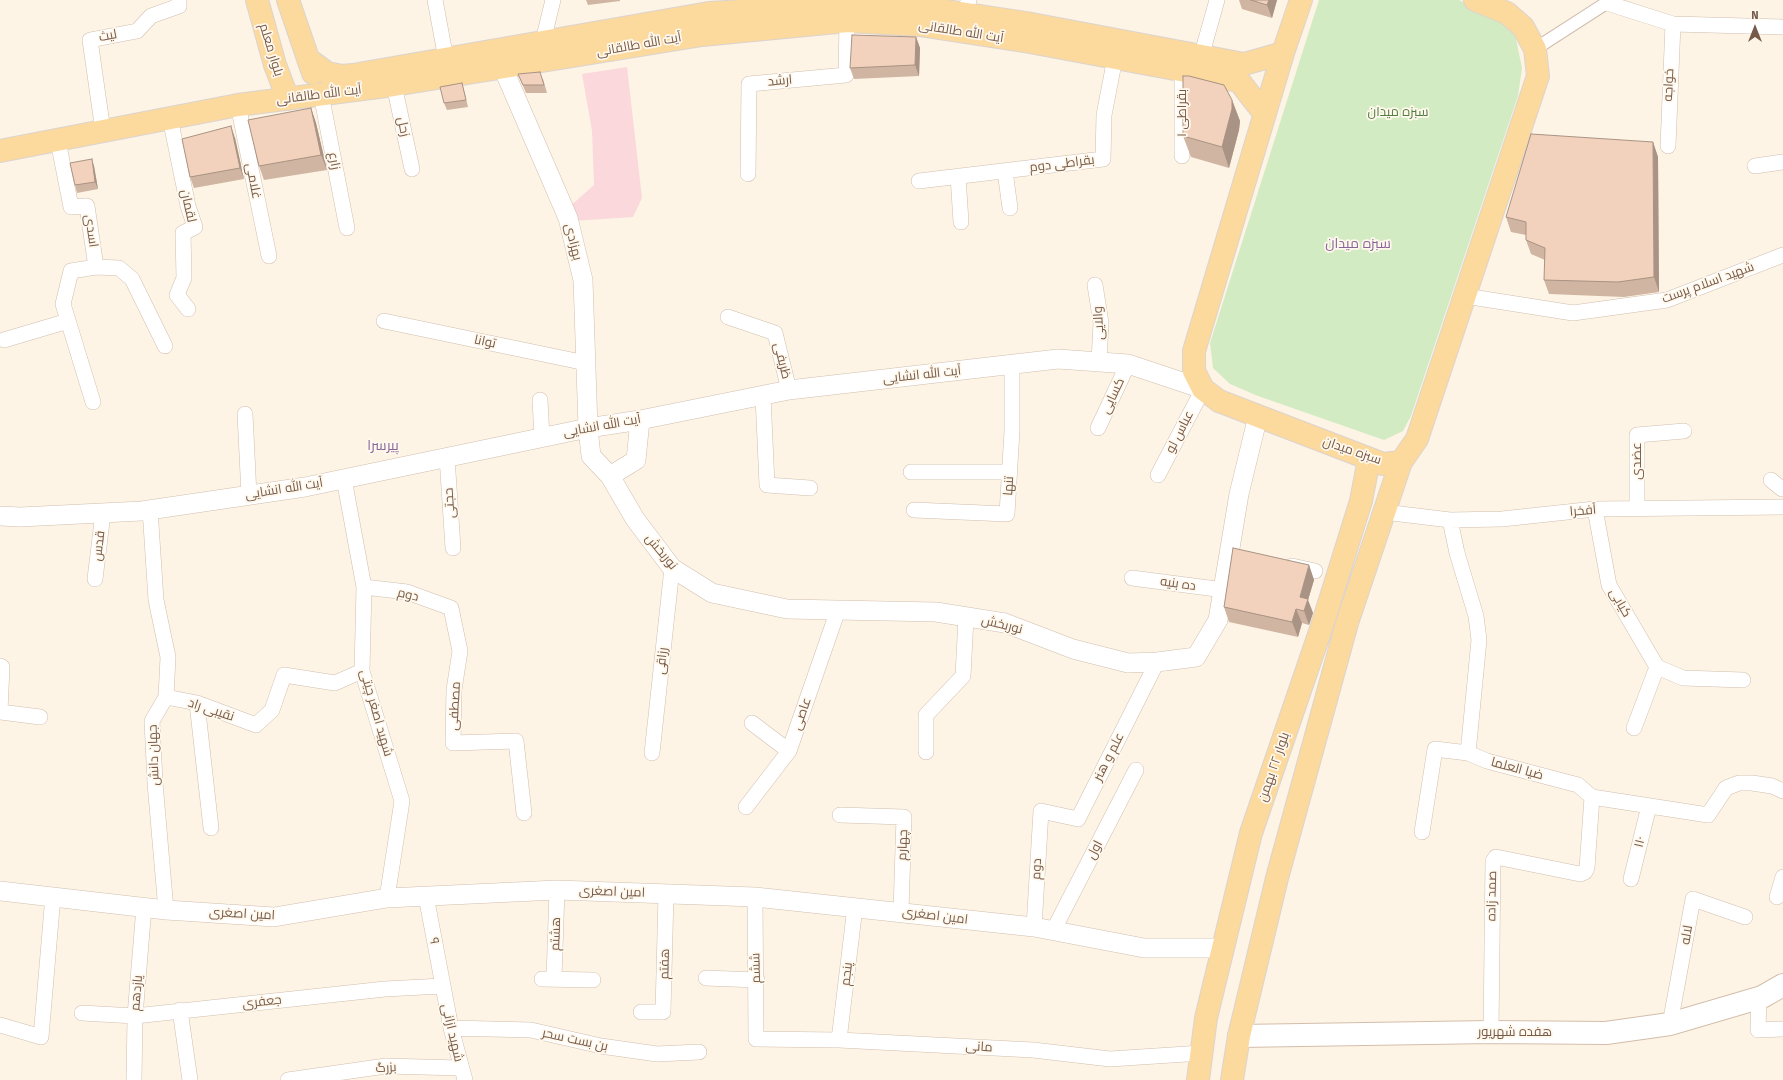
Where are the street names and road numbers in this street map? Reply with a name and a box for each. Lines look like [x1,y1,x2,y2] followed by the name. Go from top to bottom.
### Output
[917,18,1005,46] street label: آیت الله طالقانی
[256,22,286,78] street label: بلوار معلم
[98,27,118,45] street label: لیث
[595,30,683,60] street label: آیت الله طالقانی
[1660,68,1678,102] street label: خواجه
[767,72,793,90] street label: ارشد
[275,82,363,108] street label: آیت الله طالقانی
[1174,89,1190,137] street label: بقراطی ۱
[393,116,413,138] street label: زحل
[325,151,343,171] street label: زارع
[1029,152,1095,176] street label: بقراطی دوم
[242,162,264,200] street label: غلامی
[177,188,199,224] street label: لقمان
[81,214,101,248] street label: اسدی
[561,222,585,262] street label: بهزادی
[1660,259,1756,307] street label: شهید اسلام پرست
[1090,306,1108,340] street label: والایی
[473,332,497,352] street label: توانا
[770,341,794,381] street label: ظریفی
[882,363,962,387] street label: آیت الله انشایی
[1098,375,1128,417] street label: کسایی
[1163,408,1197,456] street label: عباس لو
[562,411,642,441] street label: آیت الله انشایی
[1321,434,1383,468] street label: سبزه میدان
[1629,442,1645,480] street label: عضدی
[244,475,324,503] street label: آیت الله انشایی
[1001,476,1017,496] street label: تنها
[441,487,459,519] street label: حجتی
[1569,502,1597,520] street label: آفخرا
[89,530,109,562] street label: قدس
[642,531,680,573] street label: نوربخش
[1159,574,1197,594] street label: ده بنیه
[396,585,420,605] street label: دوم
[1606,586,1634,620] street label: کیابی
[980,612,1024,638] street label: نوربخش
[653,647,671,675] street label: رزاقی
[356,668,396,758] street label: شهید اصغر چیتی
[446,681,464,731] street label: مصطفی
[186,695,236,725] street label: نقیبی راد
[789,696,815,732] street label: عاصی
[145,724,163,786] street label: جهان دانش
[1090,730,1128,784] street label: علم و هنر
[1255,730,1293,804] street label: بلوار ۲۲ بهمن
[1489,755,1545,783] street label: ضیا العلما
[895,829,911,861] street label: چهارم
[1631,835,1649,849] street label: ۱۱۰
[1084,838,1106,862] street label: اول
[1029,858,1045,880] street label: دوم
[1484,871,1500,921] street label: صمد زاده
[579,883,645,901] street label: امین اصغری
[209,904,275,924] street label: امین اصغری
[901,904,969,928] street label: امین اصغری
[548,917,564,951] street label: هشتم
[1678,924,1696,946] street label: لاله
[426,936,442,946] street label: ۹
[657,948,673,980] street label: هفتم
[748,953,764,983] street label: ششم
[838,961,856,987] street label: پنجم
[128,974,146,1012] street label: یازدهم
[242,992,282,1012] street label: جعفری
[438,1003,466,1063] street label: شهید ازانی
[1478,1024,1552,1040] street label: هفده شهریور
[541,1025,609,1055] street label: بن بست سحر
[965,1039,993,1055] street label: مانی
[375,1060,397,1076] street label: بزرگ

